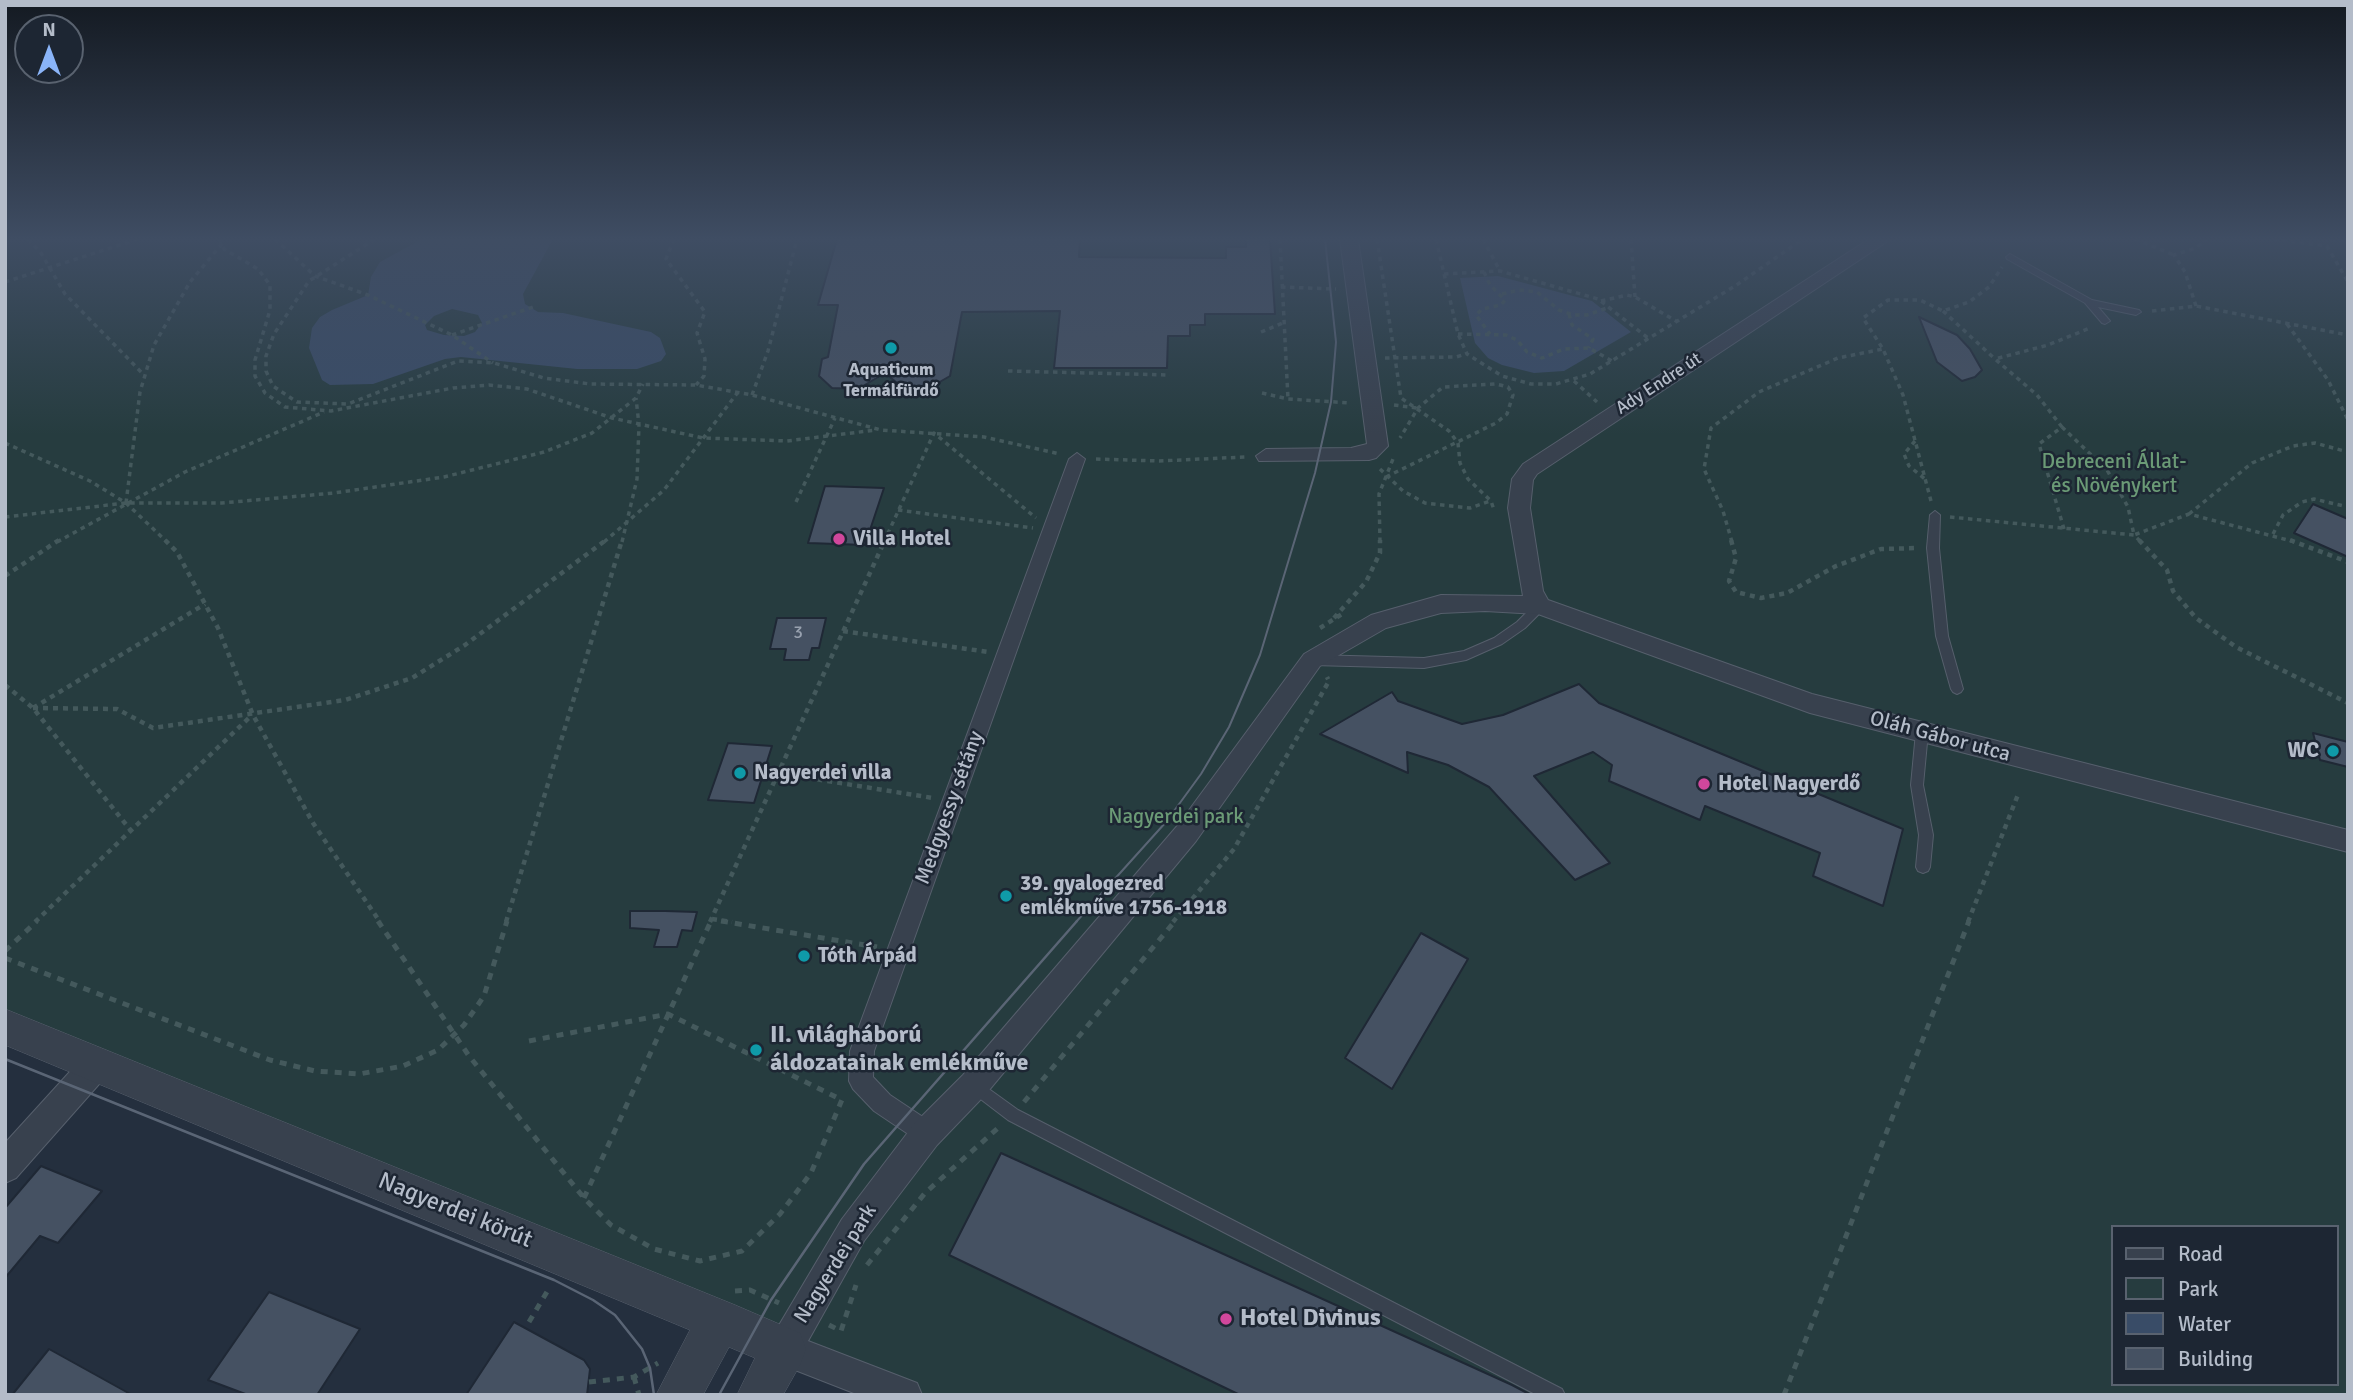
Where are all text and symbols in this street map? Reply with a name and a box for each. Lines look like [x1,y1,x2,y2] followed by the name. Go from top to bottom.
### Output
[14,14,84,84] north arrow
[42,18,56,42] text: N
[883,340,899,356] marker: Aquaticum Termálfürdő
[1612,348,1706,420] street label: Ady Endre út
[843,359,939,402] place label: Aquaticum Termálfürdő
[2042,449,2186,499] park label: Debreceni Állat- és Növénykert
[853,526,950,552] place label: Villa Hotel
[831,531,847,547] marker: Villa Hotel
[793,622,803,644] house number: 3
[1867,706,2013,768] street label: Oláh Gábor utca
[911,728,989,888] street label: Medgyessy sétány
[2287,738,2319,764] place label: WC
[2325,743,2341,759] marker: WC
[754,760,891,786] place label: Nagyerdei villa
[732,765,748,781] marker: Nagyerdei villa
[1718,771,1860,797] place label: Hotel Nagyerdő
[1696,776,1712,792] marker: Hotel Nagyerdő
[1108,804,1244,830] park label: Nagyerdei park
[1020,871,1227,921] place label: 39. gyalogezred emlékműve 1756-1918
[998,888,1014,904] marker: 39. gyalogezred emlékműve 1756-1918
[818,943,917,969] place label: Tóth Árpád
[796,948,812,964] marker: Tóth Árpád
[770,1022,1028,1078] place label: II. világháború áldozatainak emlékműve
[748,1042,764,1058] marker: II. világháború áldozatainak emlékműve
[374,1167,536,1255] street label: Nagyerdei körút
[789,1200,883,1328] street label: Nagyerdei park
[2112,1225,2339,1386] legend
[2178,1241,2223,1267] text: Road
[2178,1276,2218,1302] text: Park
[1240,1305,1381,1333] place label: Hotel Divinus
[1218,1311,1234,1327] marker: Hotel Divinus
[2178,1311,2231,1337] text: Water
[2178,1346,2253,1372] text: Building

